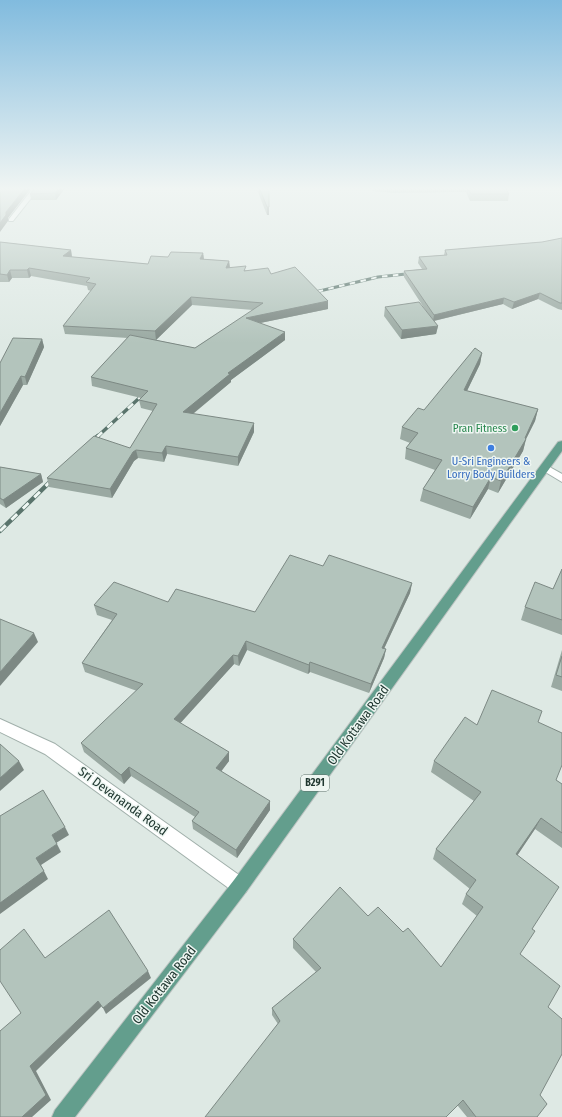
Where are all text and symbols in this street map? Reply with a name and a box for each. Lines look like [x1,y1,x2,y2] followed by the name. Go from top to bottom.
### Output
[453,422,507,435] place label: Pran Fitness
[510,423,520,433] marker: Pran Fitness
[486,443,496,453] marker: U-Sri Engineers & Lorry Body Builders
[447,455,535,481] place label: U-Sri Engineers & Lorry Body Builders
[324,682,392,768] street label: Old Kottawa Road
[75,764,171,838] street label: Sri Devananda Road
[301,775,329,791] road number: B291
[129,943,199,1027] street label: Old Kottawa Road

